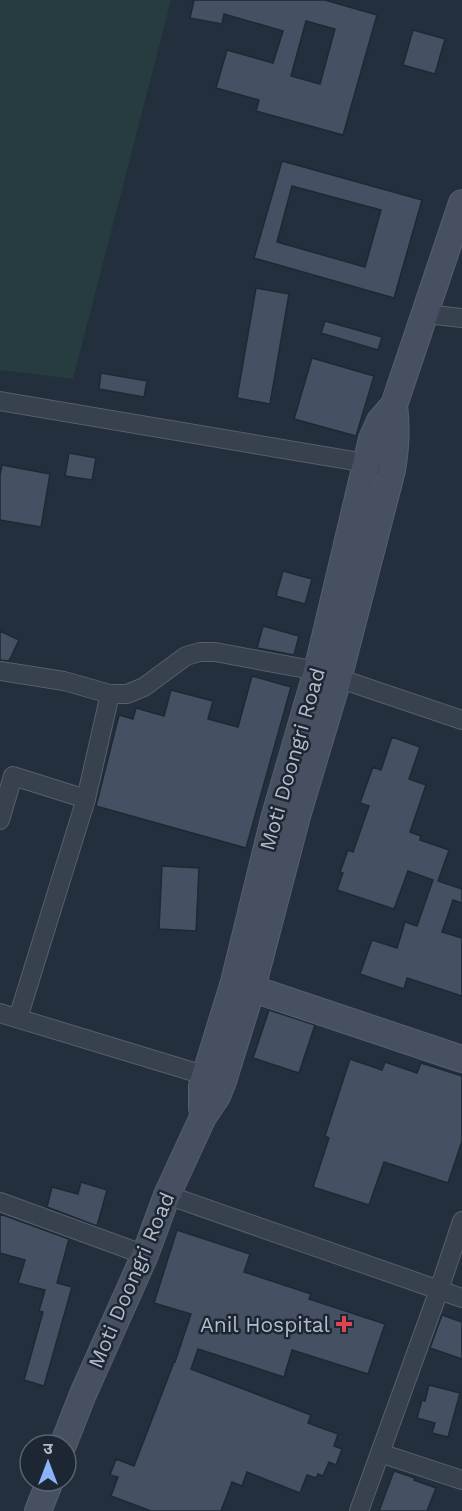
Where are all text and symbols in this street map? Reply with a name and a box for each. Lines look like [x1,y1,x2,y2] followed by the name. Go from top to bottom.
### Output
[254,665,330,853] street label: Moti Doongri Road
[83,1188,179,1372] street label: Moti Doongri Road
[200,1312,331,1337] place label: Anil Hospital
[335,1315,353,1333] marker: Anil Hospital
[18,1433,78,1493] north arrow
[43,1439,53,1458] text: उ

